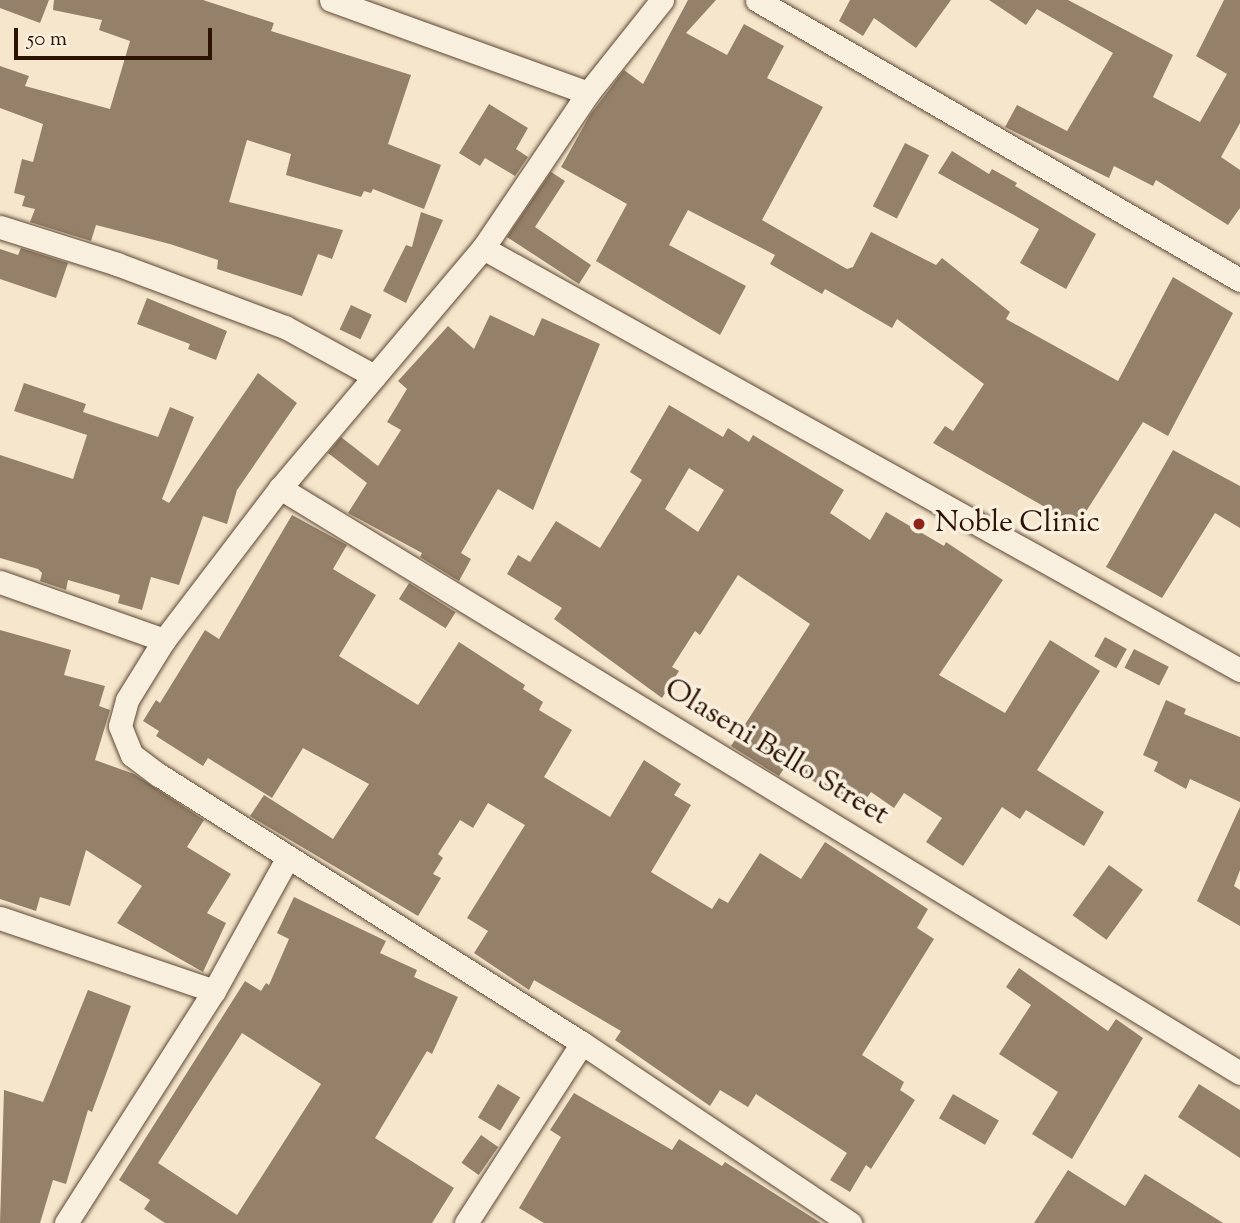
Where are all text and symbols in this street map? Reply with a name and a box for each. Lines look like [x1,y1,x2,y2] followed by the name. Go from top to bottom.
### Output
[18,14,215,58] scale bar
[27,25,67,55] text: 50 m
[935,506,1100,542] place label: Noble Clinic
[909,514,929,534] marker: Noble Clinic
[657,672,895,834] street label: Olaseni Bello Street

